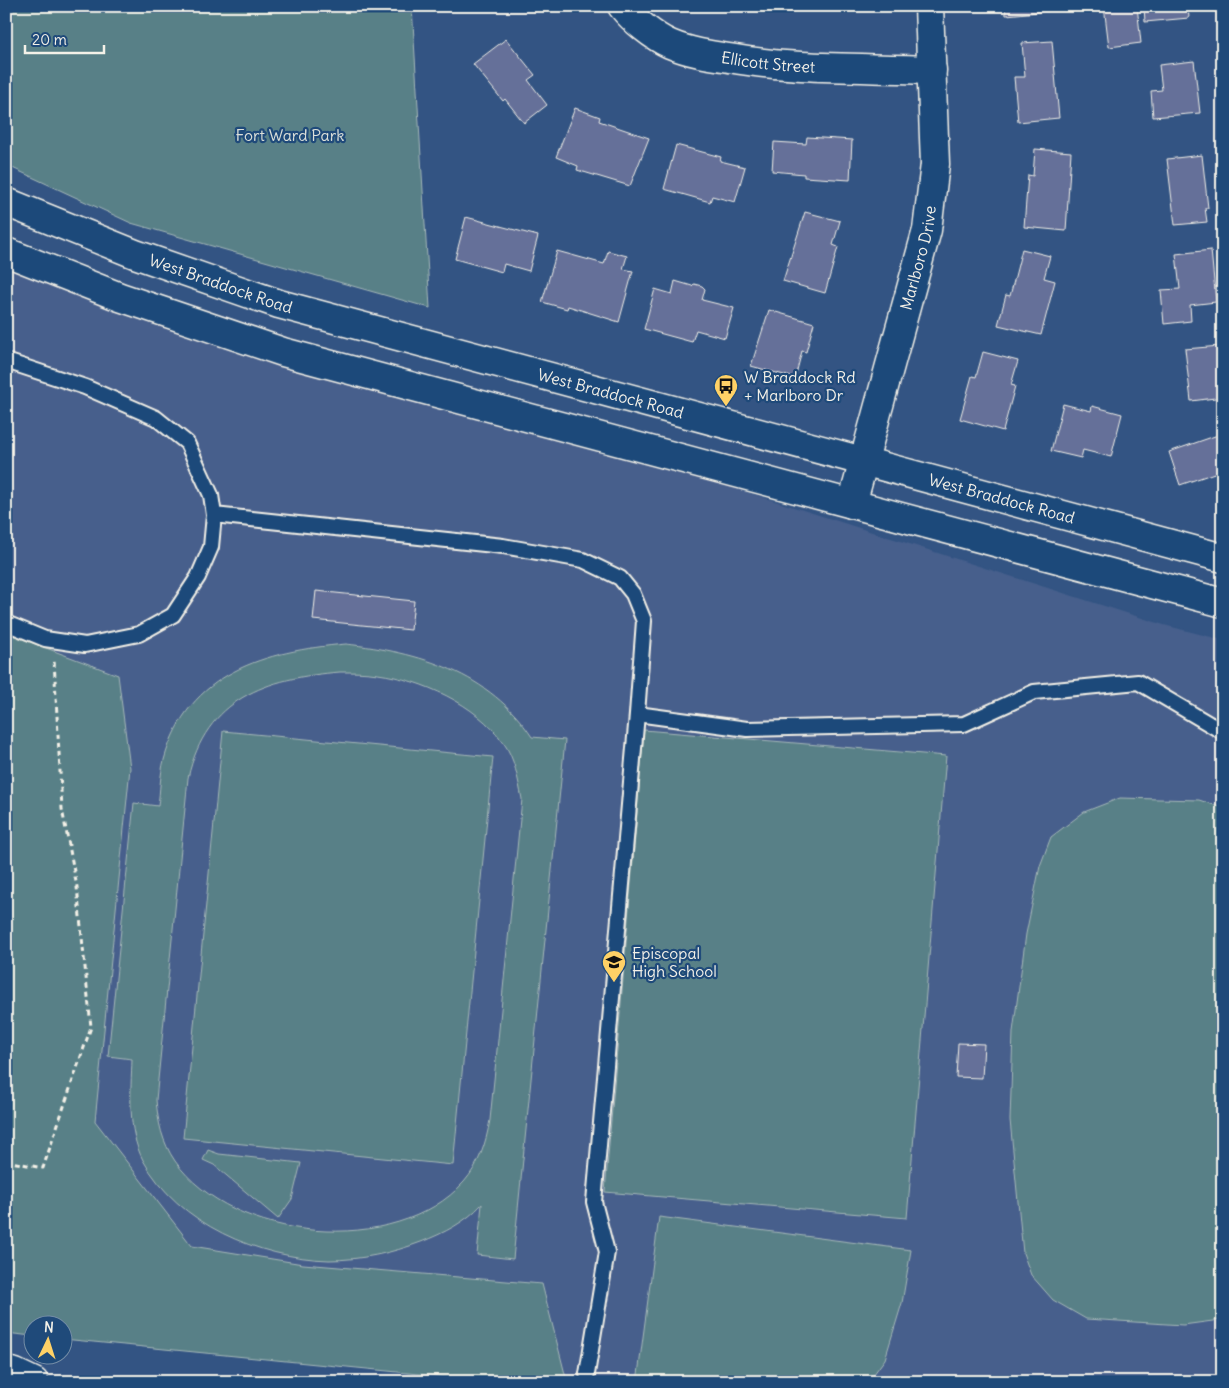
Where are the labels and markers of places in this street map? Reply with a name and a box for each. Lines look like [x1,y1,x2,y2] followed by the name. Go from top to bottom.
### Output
[744,367,856,405] place label: W Braddock Rd + Marlboro Dr
[713,373,739,407] bus stop icon: W Braddock Rd + Marlboro Dr
[632,943,717,981] place label: Episcopal High School
[601,949,627,983] school or university icon: Episcopal High School

